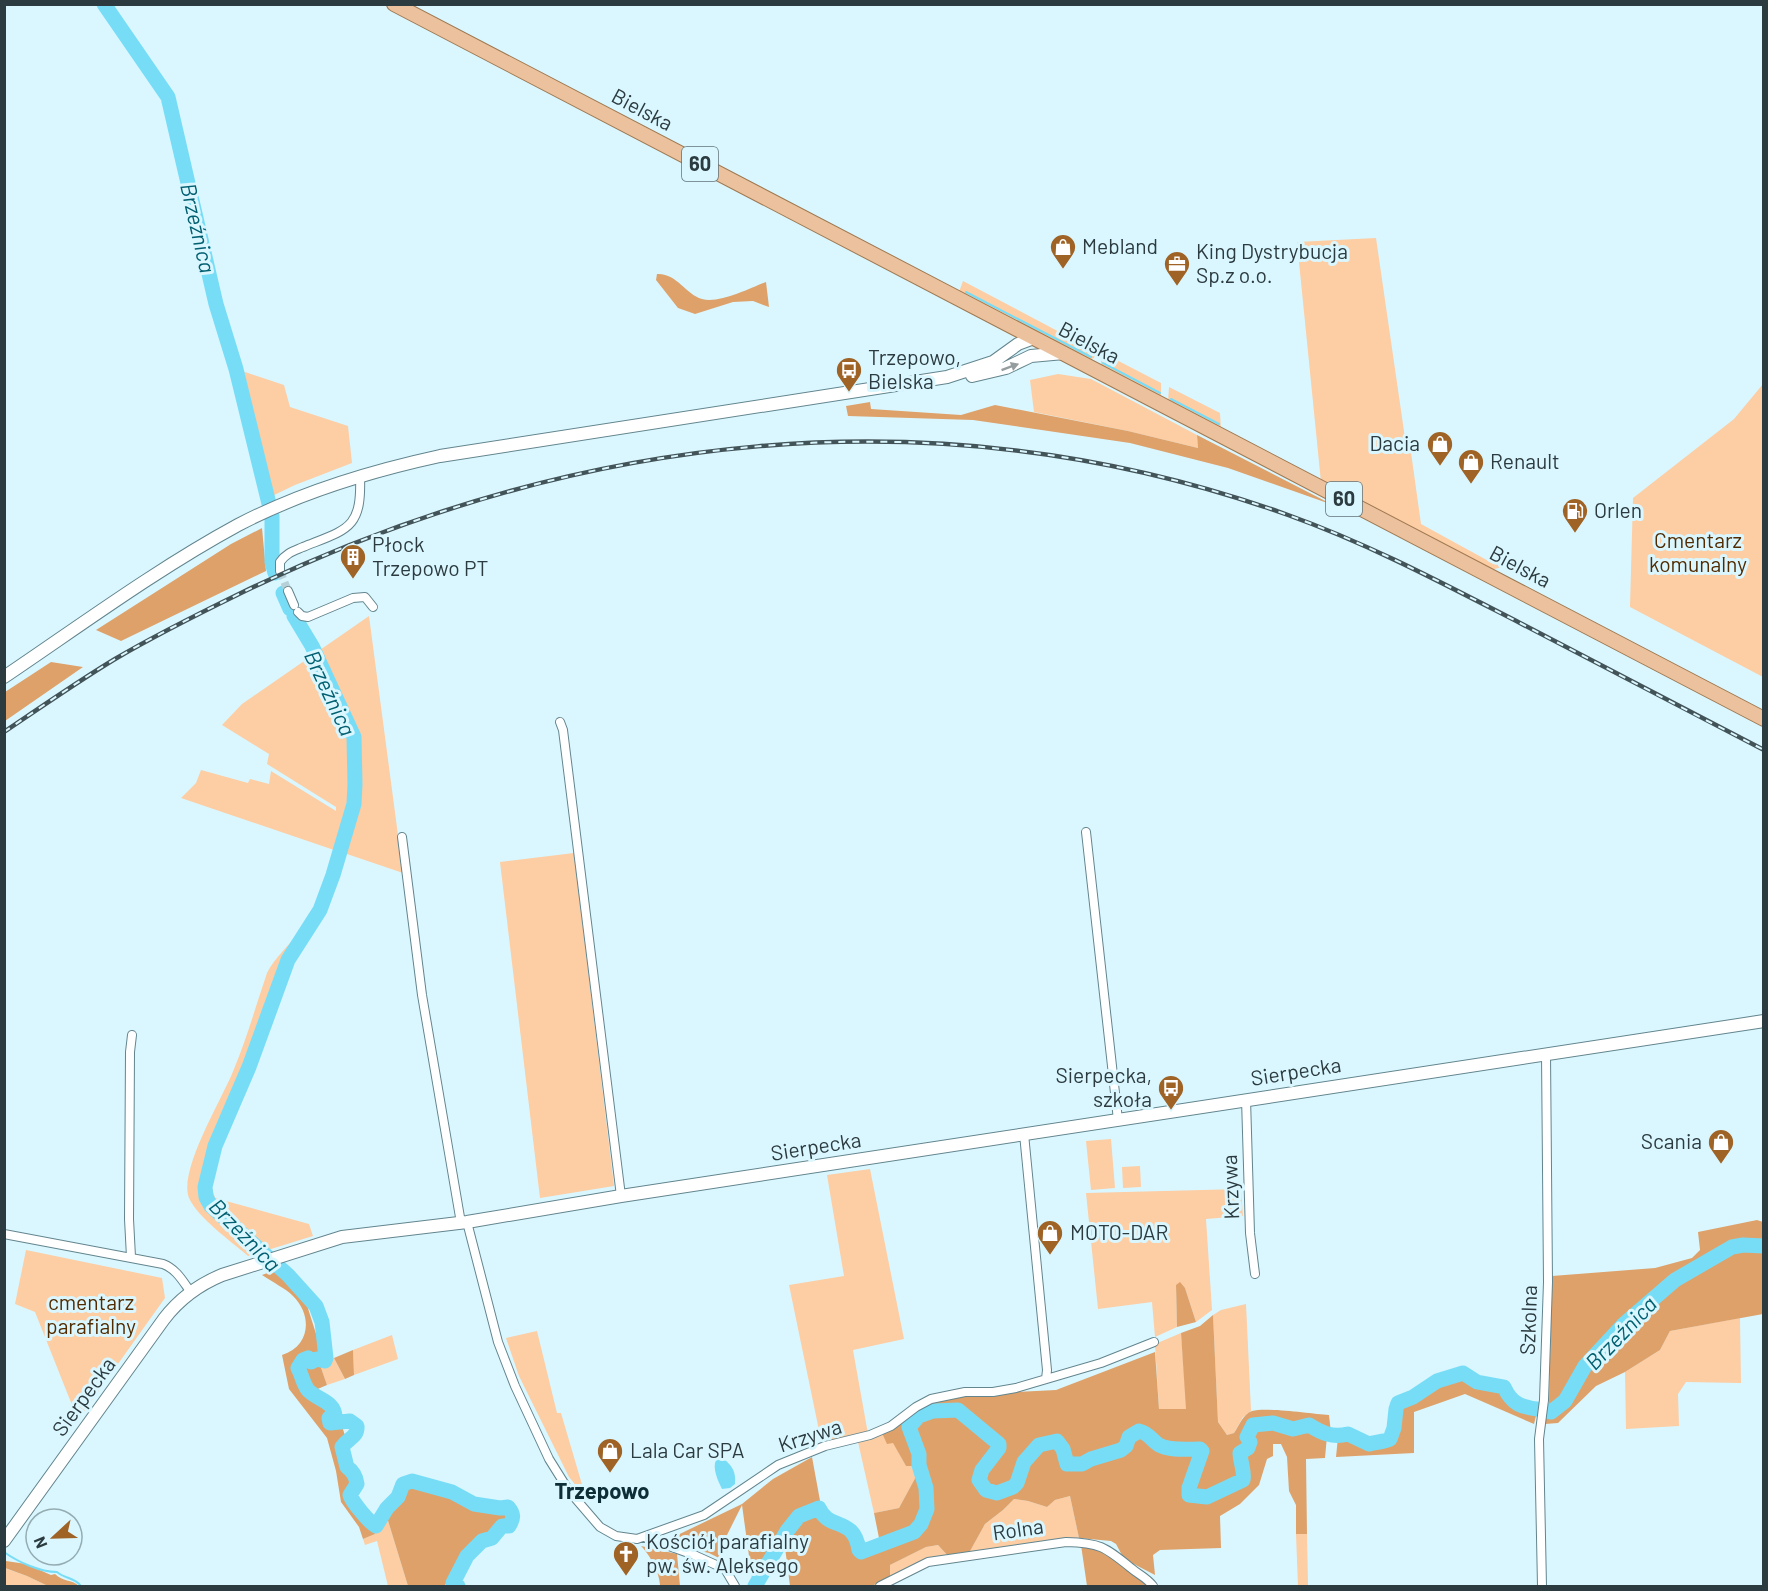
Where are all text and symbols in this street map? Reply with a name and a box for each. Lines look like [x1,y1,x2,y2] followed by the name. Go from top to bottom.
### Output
[608,82,678,135] street label: Bielska
[682,147,718,181] road number: 60
[176,180,222,275] water label: Brzeźnica
[1048,232,1078,270] shop icon: Mebland
[1082,233,1158,258] place label: Mebland
[1196,238,1348,287] place label: King Dystrybucja Sp.z o.o.
[1162,249,1192,287] office icon: King Dystrybucja Sp.z o.o.
[1055,315,1125,368] street label: Bielska
[868,344,961,393] place label: Trzepowo, Bielska
[834,355,864,393] bus stop icon: Trzepowo, Bielska
[1002,361,1020,371] one-way arrow
[1425,429,1455,467] shop icon: Dacia
[1369,430,1420,455] place label: Dacia
[1456,447,1486,485] shop icon: Renault
[1490,448,1560,473] place label: Renault
[1326,482,1362,516] road number: 60
[1560,496,1590,534] fuel station icon: Orlen
[1594,497,1642,522] place label: Orlen
[1649,527,1747,576] park label: Cmentarz komunalny
[372,531,488,580] place label: Płock Trzepowo PT
[1486,539,1556,592] street label: Bielska
[338,542,368,580] building icon: Płock Trzepowo PT
[300,646,362,739] water label: Brzeźnica
[1249,1051,1343,1090] street label: Sierpecka
[1055,1062,1152,1111] place label: Sierpecka, szkoła
[1156,1073,1186,1111] bus stop icon: Sierpecka, szkoła
[769,1126,863,1165] street label: Sierpecka
[1706,1127,1736,1165] shop icon: Scania
[1641,1128,1702,1153] place label: Scania
[1216,1154,1243,1220] street label: Krzywa
[205,1192,287,1276] water label: Brzeźnica
[1035,1218,1065,1256] shop icon: MOTO-DAR
[1070,1219,1168,1244] place label: MOTO-DAR
[1514,1285,1541,1355] street label: Szkolna
[46,1289,136,1338] park label: cmentarz parafialny
[1579,1290,1661,1374] water label: Brzeźnica
[46,1352,120,1440] street label: Sierpecka
[775,1413,844,1457] street label: Krzywa
[595,1436,625,1474] shop icon: Lala Car SPA
[630,1437,745,1462] place label: Lala Car SPA
[554,1477,650,1503] district label: Trzepowo
[24,1507,84,1567] north arrow
[991,1513,1045,1544] street label: Rolna
[646,1528,809,1577] place label: Kościół parafialny pw. św. Aleksego
[29,1534,50,1551] text: N
[611,1539,641,1577] church icon: Kościół parafialny pw. św. Aleksego

